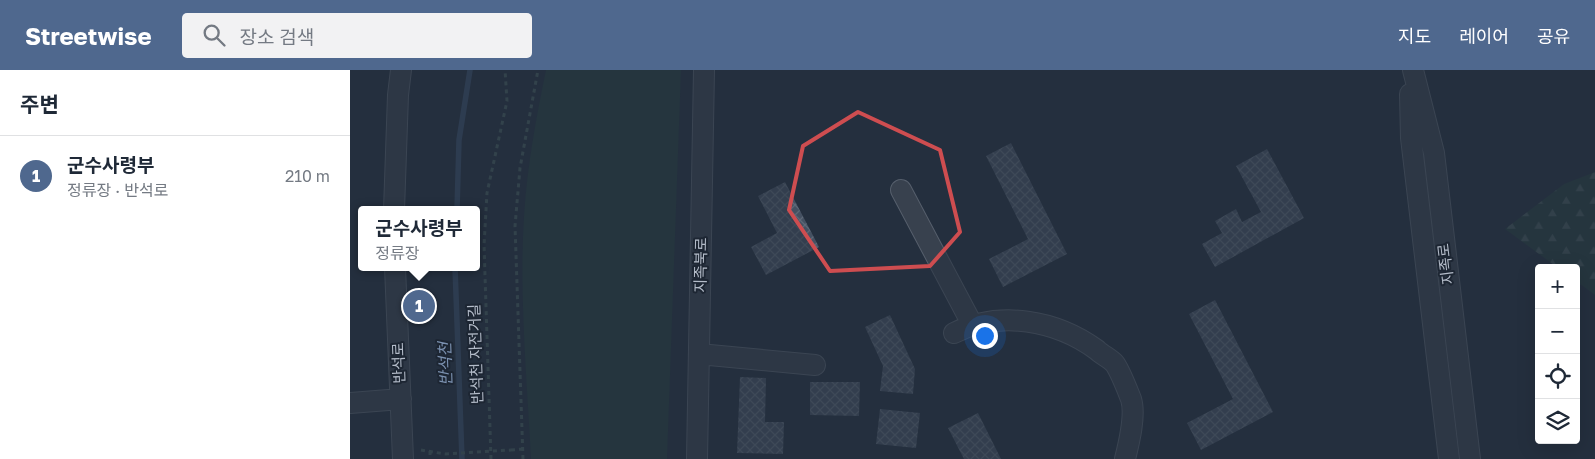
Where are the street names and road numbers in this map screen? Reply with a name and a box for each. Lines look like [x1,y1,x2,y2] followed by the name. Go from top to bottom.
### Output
[691,237,709,293] street label: 지족북로
[1434,242,1456,286] street label: 지족로
[464,304,486,404] street label: 반석천 자전거길
[388,342,408,384] street label: 반석로

